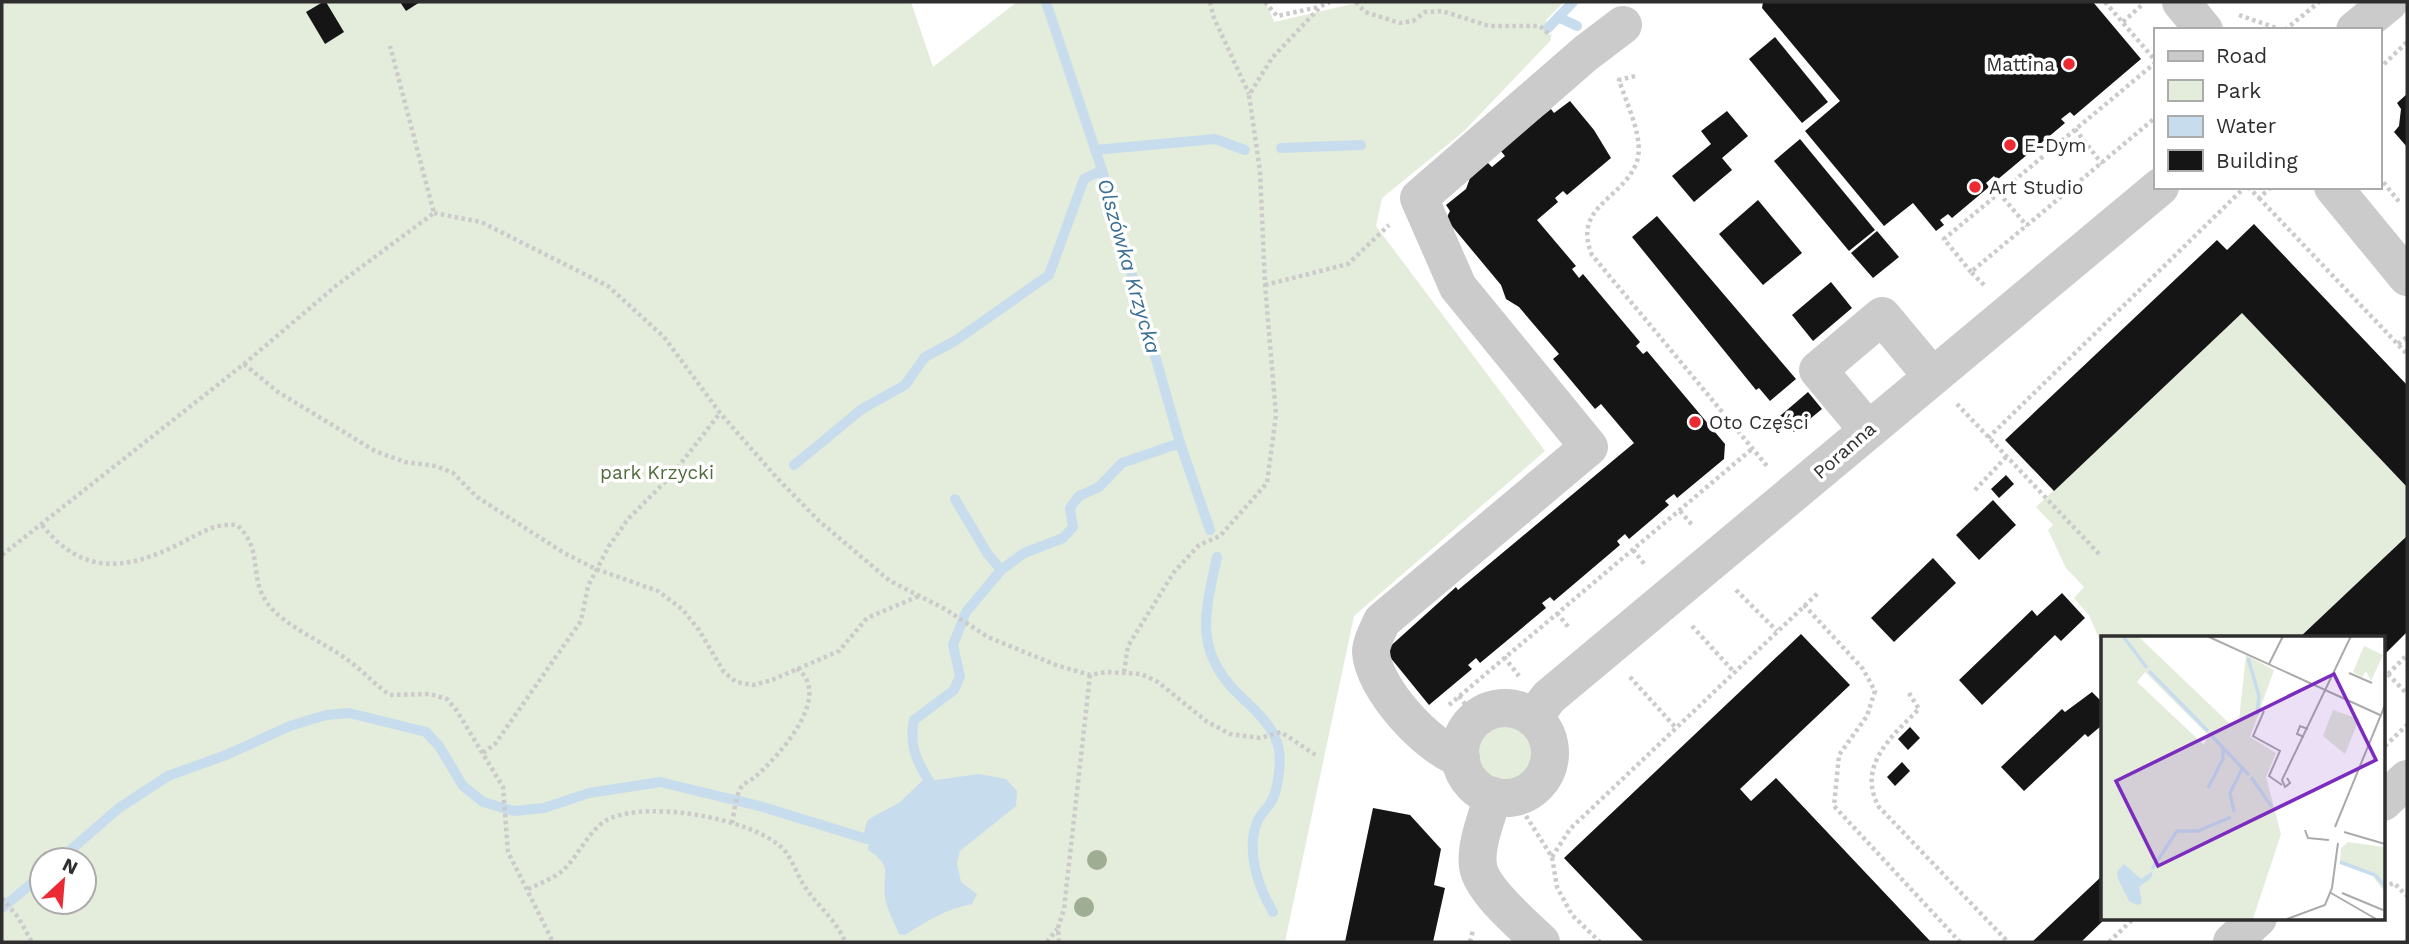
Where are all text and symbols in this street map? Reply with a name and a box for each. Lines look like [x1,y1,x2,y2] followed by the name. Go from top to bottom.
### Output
[2154,28,2381,189] legend
[2216,43,2267,68] text: Road
[1986,53,2055,76] place label: Mattina
[2061,56,2077,72] marker: Mattina
[2216,78,2261,103] text: Park
[2216,113,2277,138] text: Water
[2024,134,2086,157] place label: E-Dym
[2002,137,2018,153] marker: E-Dym
[2216,148,2298,173] text: Building
[1093,175,1166,356] water label: Olszówka Krzycka
[1989,176,2083,199] place label: Art Studio
[1967,179,1983,195] marker: Art Studio
[1709,411,1809,434] place label: Oto Części
[1687,414,1703,430] marker: Oto Części
[1808,417,1880,484] street label: Poranna
[600,461,714,484] park label: park Krzycki
[2101,636,2384,920] inset map
[28,846,98,916] north arrow
[59,853,82,880] text: N

